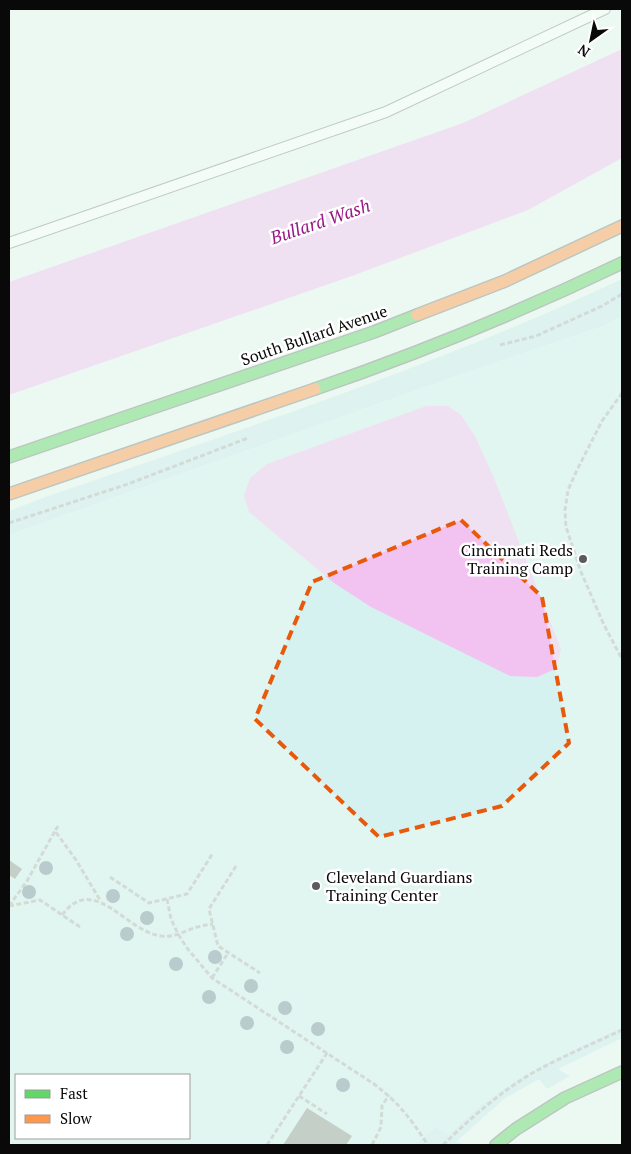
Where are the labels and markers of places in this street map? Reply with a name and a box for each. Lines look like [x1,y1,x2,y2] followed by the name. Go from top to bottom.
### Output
[461,539,573,579] place label: Cincinnati Reds Training Camp
[577,553,589,565] marker: Cincinnati Reds Training Camp
[326,866,473,906] place label: Cleveland Guardians Training Center
[310,880,322,892] marker: Cleveland Guardians Training Center

